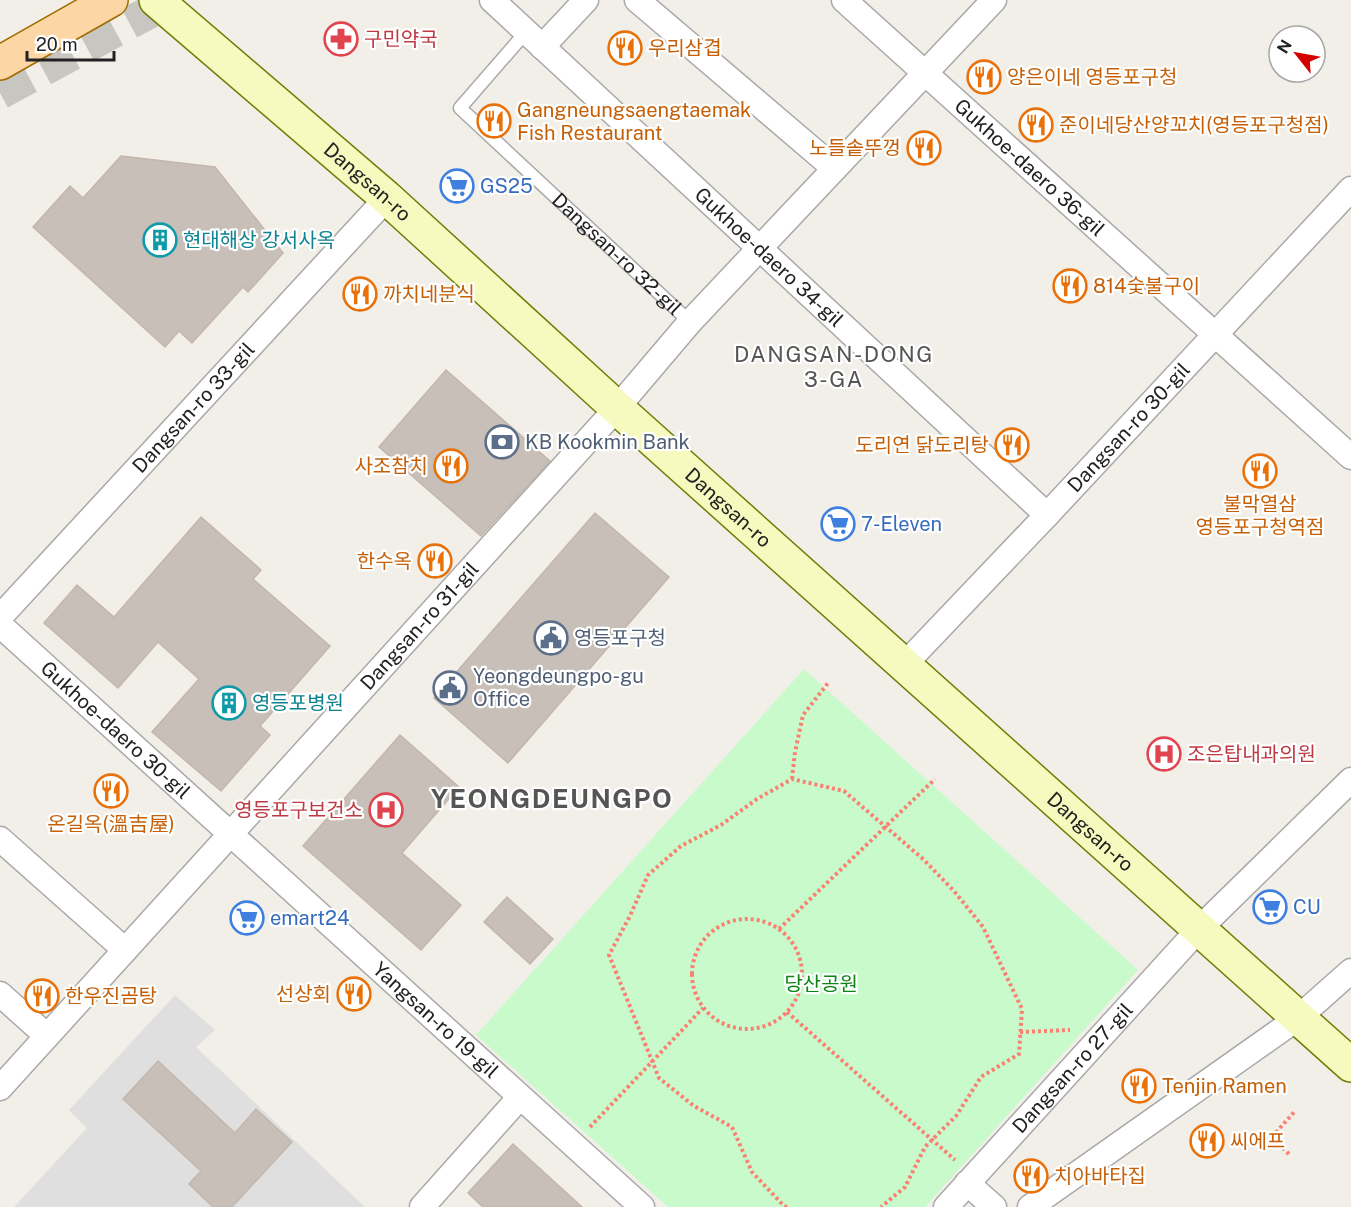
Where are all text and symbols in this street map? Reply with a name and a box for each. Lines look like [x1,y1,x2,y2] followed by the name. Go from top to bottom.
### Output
[323,21,359,57] pharmacy icon: 구민약국
[27,24,114,62] scale bar
[1267,24,1327,84] north arrow
[364,27,438,51] place label: 구민약국
[607,30,643,66] restaurant icon: 우리삼겹
[36,34,78,55] text: 20 m
[648,36,722,60] place label: 우리삼겹
[1273,36,1296,57] text: N
[966,59,1002,95] restaurant icon: 양은이네 영등포구청
[1007,65,1177,89] place label: 양은이네 영등포구청
[950,94,1110,241] street label: Gukhoe-daero 36-gil
[517,98,751,145] place label: Gangneungsaengtaemak Fish Restaurant
[476,103,512,139] restaurant icon: Gangneungsaengtaemak Fish Restaurant
[1018,107,1054,143] restaurant icon: 준이네당산양꼬치(영등포구청점)
[1059,113,1329,137] place label: 준이네당산양꼬치(영등포구청점)
[906,130,942,166] restaurant icon: 노들솥뚜껑
[809,136,901,160] place label: 노들솥뚜껑
[319,137,416,226] street label: Dangsan-ro
[439,168,475,204] supermarket icon: GS25
[480,174,533,198] place label: GS25
[690,182,848,332] street label: Gukhoe-daero 34-gil
[547,188,687,320] street label: Dangsan-ro 32-gil
[142,222,178,258] building icon: 현대해상 강서사옥
[183,228,335,252] place label: 현대해상 강서사옥
[1052,268,1088,304] restaurant icon: 814숯불구이
[1093,274,1200,298] place label: 814숯불구이
[342,276,378,312] restaurant icon: 까치네분식
[383,282,475,306] place label: 까치네분식
[127,337,259,478] street label: Dangsan-ro 33-gil
[734,341,934,392] district label: DANGSAN-DONG 3-GA
[1062,358,1195,497] street label: Dangsan-ro 30-gil
[484,424,520,460] bank icon: KB Kookmin Bank
[994,427,1030,463] restaurant icon: 도리연 닭도리탕
[525,430,690,454] place label: KB Kookmin Bank
[855,433,989,457] place label: 도리연 닭도리탕
[433,448,469,484] restaurant icon: 사조참치
[1242,453,1278,489] restaurant icon: 불막열삼 영등포구청역점
[354,454,428,478] place label: 사조참치
[680,463,776,552] street label: Dangsan-ro
[1196,492,1324,539] place label: 불막열삼 영등포구청역점
[820,506,856,542] supermarket icon: 7-Eleven
[861,512,942,536] place label: 7-Eleven
[417,543,453,579] restaurant icon: 한수옥
[357,549,412,573] place label: 한수옥
[355,557,483,695] street label: Dangsan-ro 31-gil
[533,620,569,656] public building icon: 영등포구청
[574,626,666,650] place label: 영등포구청
[36,656,195,804] street label: Gukhoe-daero 30-gil
[473,664,644,711] place label: Yeongdeungpo-gu Office
[432,670,468,706] public building icon: Yeongdeungpo-gu Office
[211,685,247,721] building icon: 영등포병원
[252,691,344,715] place label: 영등포병원
[1146,736,1182,772] hospital icon: 조은탑내과의원
[1187,742,1316,766] place label: 조은탑내과의원
[93,773,129,809] restaurant icon: 온길옥(溫吉屋)
[431,783,673,814] district label: YEONGDEUNGPO
[1042,787,1139,877] street label: Dangsan-ro
[368,792,404,828] hospital icon: 영등포구보건소
[234,798,363,822] place label: 영등포구보건소
[47,812,175,836] place label: 온길옥(溫吉屋)
[1252,889,1288,925] supermarket icon: CU
[1293,895,1321,919] place label: CU
[229,900,265,936] supermarket icon: emart24
[270,906,349,930] place label: emart24
[368,957,503,1083] street label: Yangsan-ro 19-gil
[784,972,858,996] park label: 당산공원
[336,976,372,1012] restaurant icon: 선상회
[24,978,60,1014] restaurant icon: 한우진곰탕
[276,982,331,1006] place label: 선상회
[65,984,157,1008] place label: 한우진곰탕
[1007,998,1138,1138] street label: Dangsan-ro 27-gil
[1121,1068,1157,1104] restaurant icon: Tenjin Ramen
[1162,1074,1287,1098] place label: Tenjin Ramen
[1189,1123,1225,1159] restaurant icon: 씨에프
[1230,1129,1285,1153] place label: 씨에프
[1013,1158,1049,1194] restaurant icon: 치아바타집
[1054,1164,1146,1188] place label: 치아바타집

